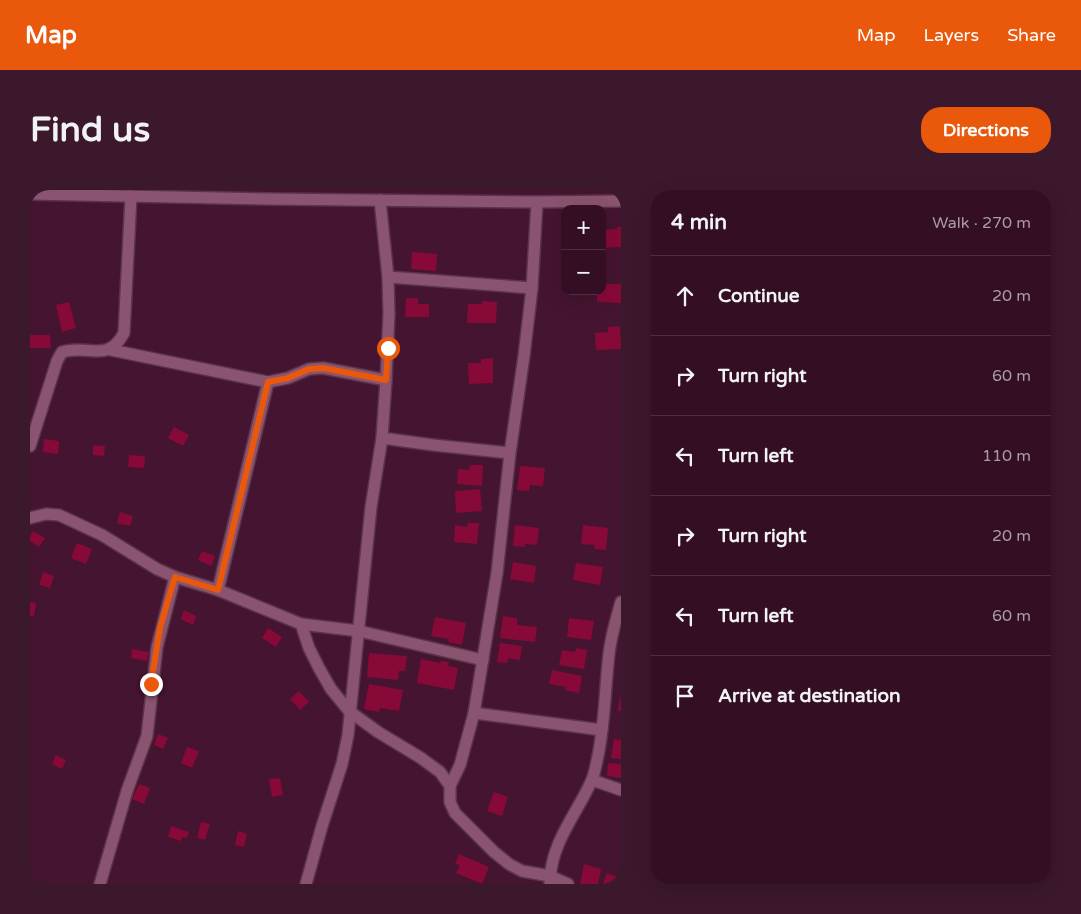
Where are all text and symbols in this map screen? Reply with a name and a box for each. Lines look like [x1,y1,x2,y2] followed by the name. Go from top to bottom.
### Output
[25,21,77,50] text: Map
[857,24,896,46] text: Map
[924,24,979,46] text: Layers
[1007,24,1056,46] text: Share
[921,107,1051,153] button: Directions
[30,109,150,151] text: Find us
[561,205,606,295] map controls
[561,205,606,250] button: +
[671,210,727,235] text: 4 min
[932,213,1031,233] text: Walk · 270 m
[561,250,606,295] button: −
[671,282,699,310] icon: ahead
[718,285,800,307] text: Continue
[992,286,1031,306] text: 20 m
[377,337,400,360] route start
[671,362,699,390] icon: right
[718,365,806,387] text: Turn right
[992,366,1031,386] text: 60 m
[671,442,699,470] icon: left
[718,445,794,467] text: Turn left
[982,446,1031,466] text: 110 m
[671,522,699,550] icon: right
[718,525,806,547] text: Turn right
[992,526,1031,546] text: 20 m
[671,602,699,630] icon: left
[718,605,794,627] text: Turn left
[992,606,1031,626] text: 60 m
[140,673,163,696] route end
[671,682,699,710] icon: arrive
[718,685,901,707] text: Arrive at destination

